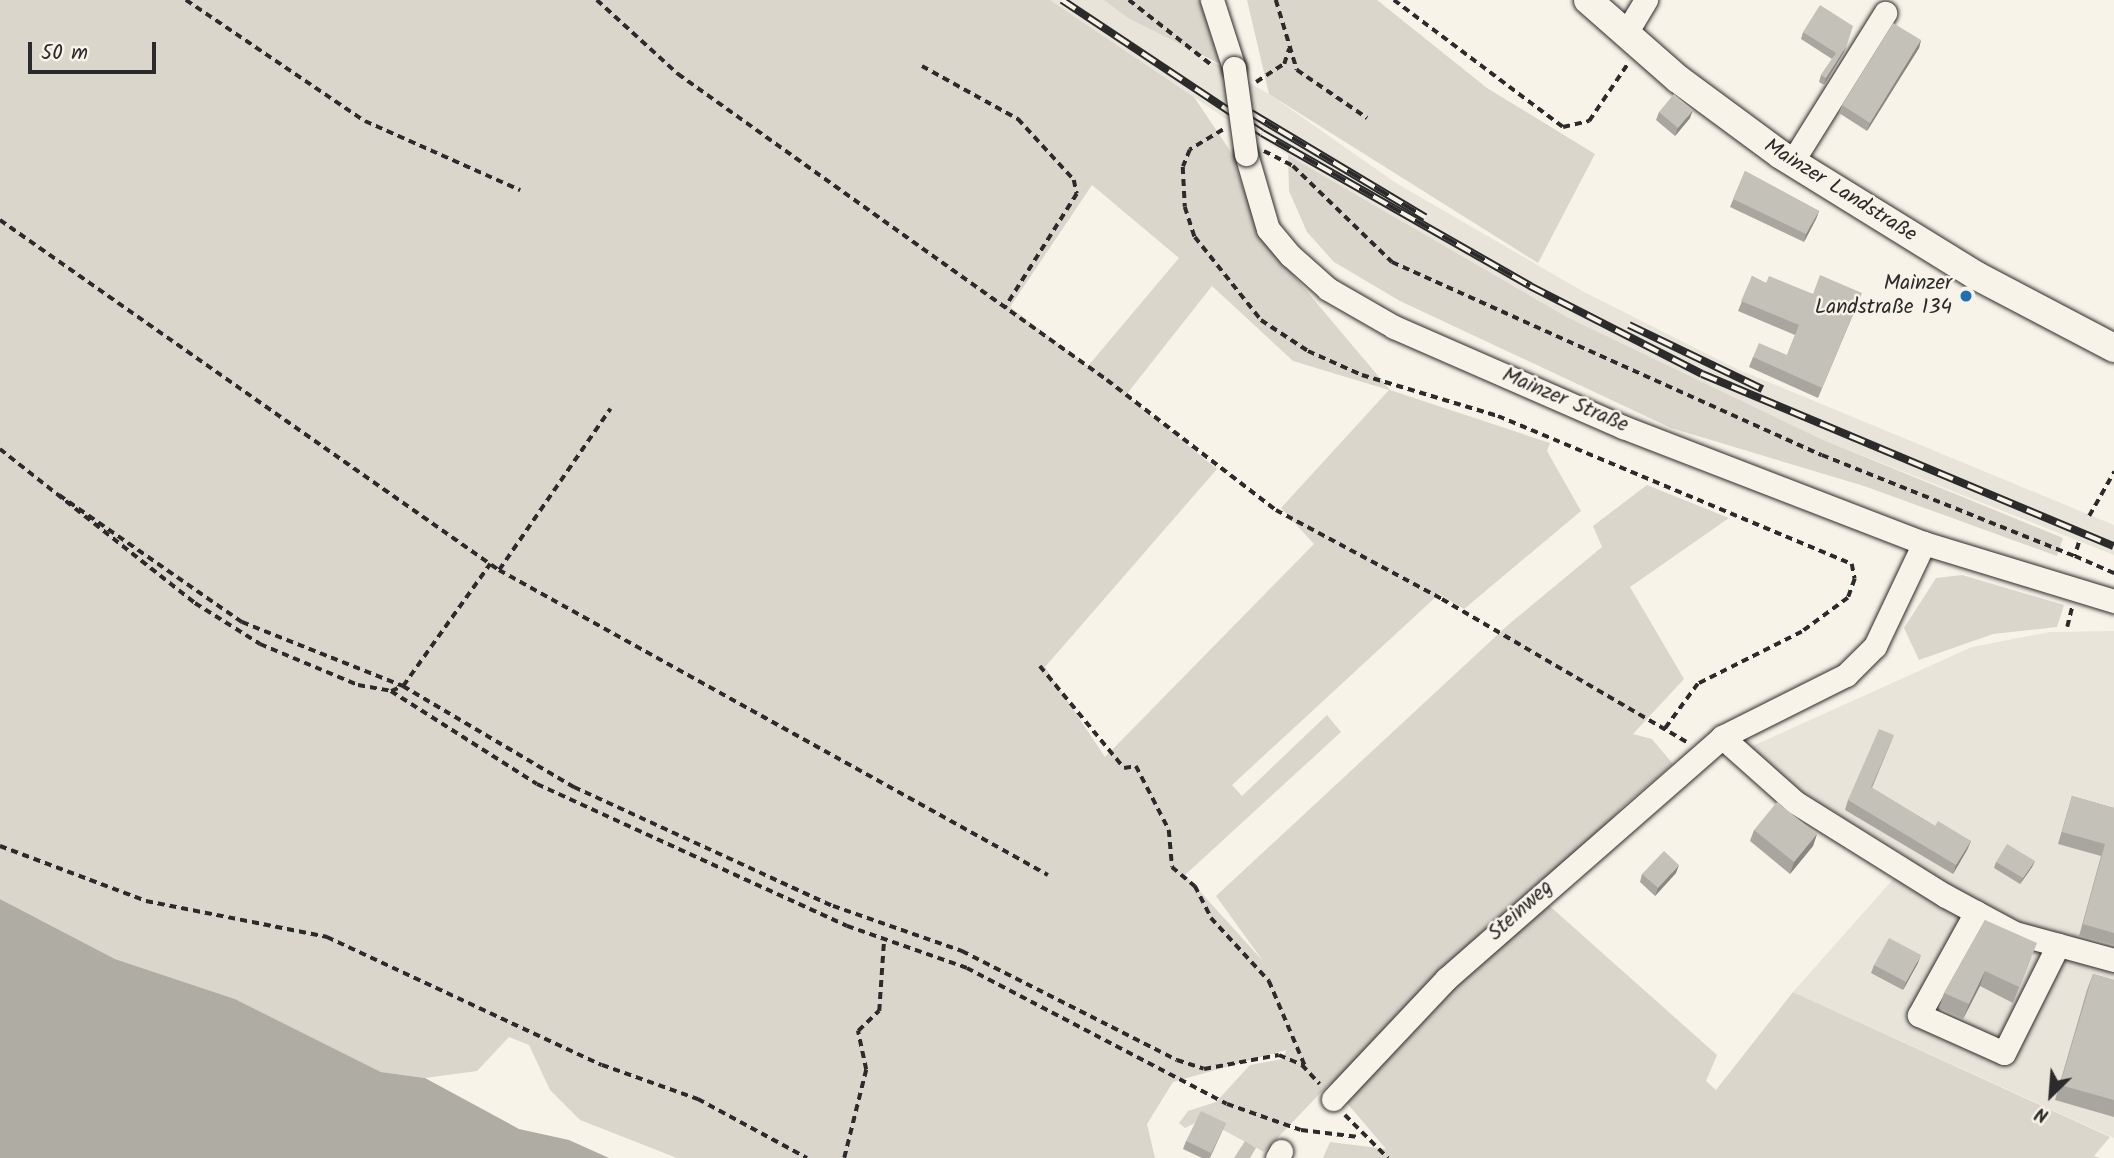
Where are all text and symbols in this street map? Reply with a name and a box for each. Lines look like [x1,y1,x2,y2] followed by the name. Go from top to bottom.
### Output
[32,28,159,72] scale bar
[41,37,88,70] text: 50 m
[1759,134,1921,248] street label: Mainzer Landstraße
[1815,271,1952,321] place label: Mainzer Landstraße 134
[1958,288,1974,304] marker: Mainzer Landstraße 134
[1498,363,1632,439] street label: Mainzer Straße
[1483,875,1559,947] street label: Steinweg
[2016,1060,2086,1130] north arrow
[2030,1098,2054,1130] text: N

